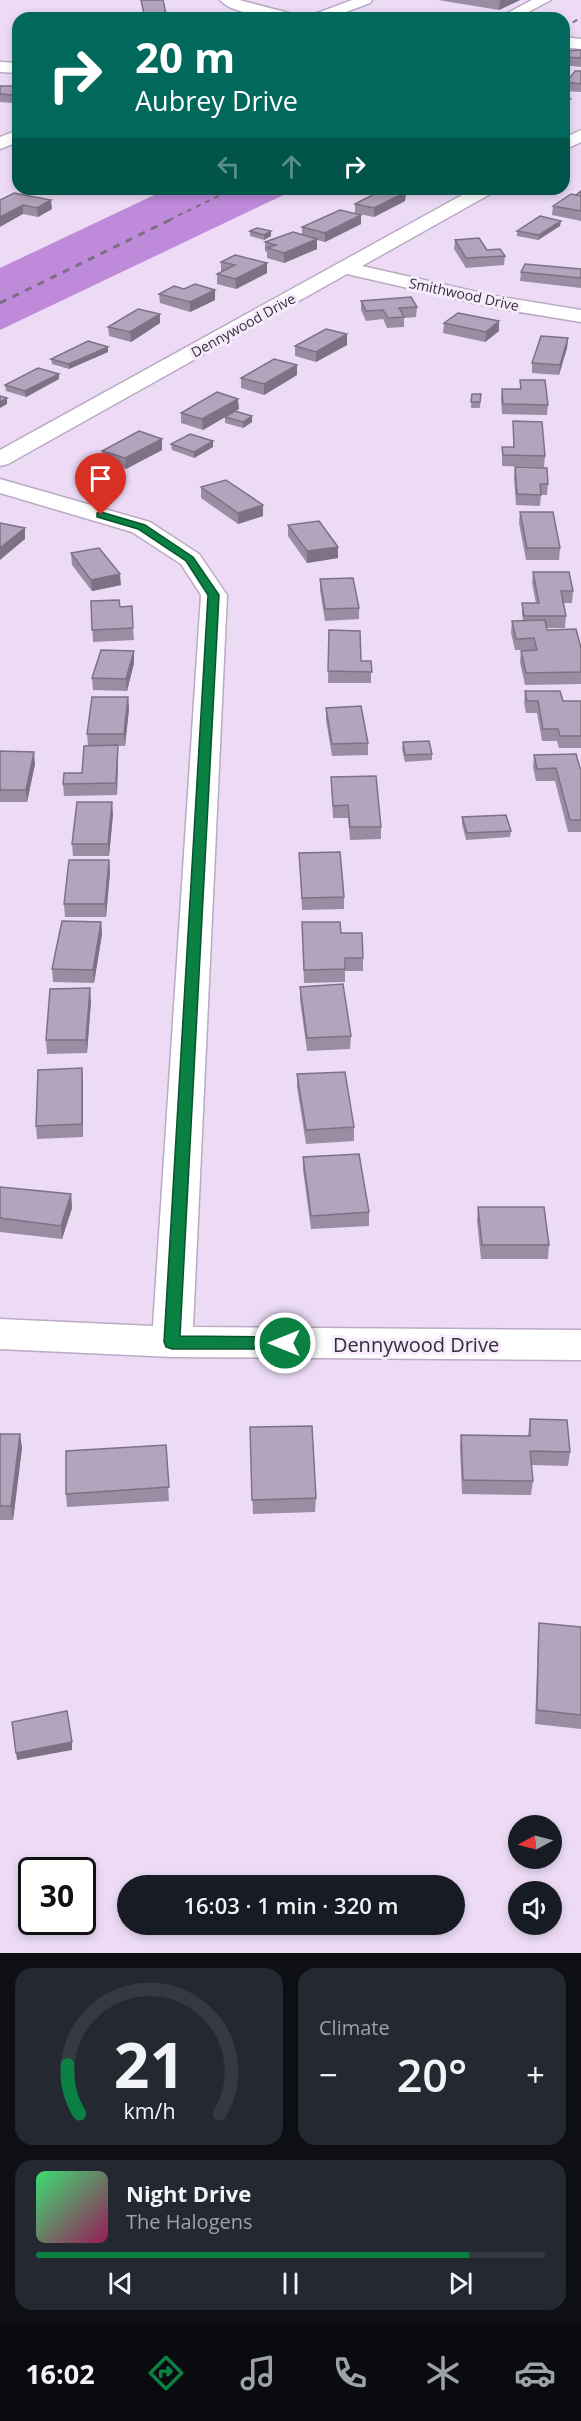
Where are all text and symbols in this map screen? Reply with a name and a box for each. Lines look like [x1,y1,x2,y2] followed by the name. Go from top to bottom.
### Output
[135,28,235,85] text: 20 m
[36,36,114,114] icon: right
[135,82,298,119] text: Aubrey Drive
[212,150,245,183] icon: left
[275,150,308,183] icon: ahead
[338,150,371,183] icon: right
[407,273,521,315] street label: Smithwood Drive
[188,288,299,362] street label: Dennywood Drive
[75,453,126,515] pin
[84,462,117,495] icon: arrive
[253,1311,317,1375] position arrow
[333,1331,499,1358] street label: Dennywood Drive
[508,1815,562,1869] north arrow
[508,1815,562,1935] map controls
[18,1857,96,1935] speed limit sign: 30
[508,1881,562,1935] button: sound
[183,1890,399,1920] text: 16:03 · 1 min · 320 m
[319,2014,390,2041] text: Climate
[113,2021,185,2106] text: 21
[397,2044,467,2105] text: 20°
[319,2052,338,2097] text: −
[526,2052,545,2097] text: +
[123,2096,175,2125] text: km/h
[126,2178,251,2208] text: Night Drive
[126,2208,253,2235] text: The Halogens
[104,2267,137,2300] icon: previous
[274,2267,307,2300] icon: pause
[444,2267,477,2300] icon: next
[145,2352,187,2394] icon: directions
[237,2352,279,2394] icon: music
[329,2352,371,2394] icon: phone
[422,2352,464,2394] icon: climate
[514,2352,556,2394] icon: car
[25,2355,95,2392] text: 16:02

